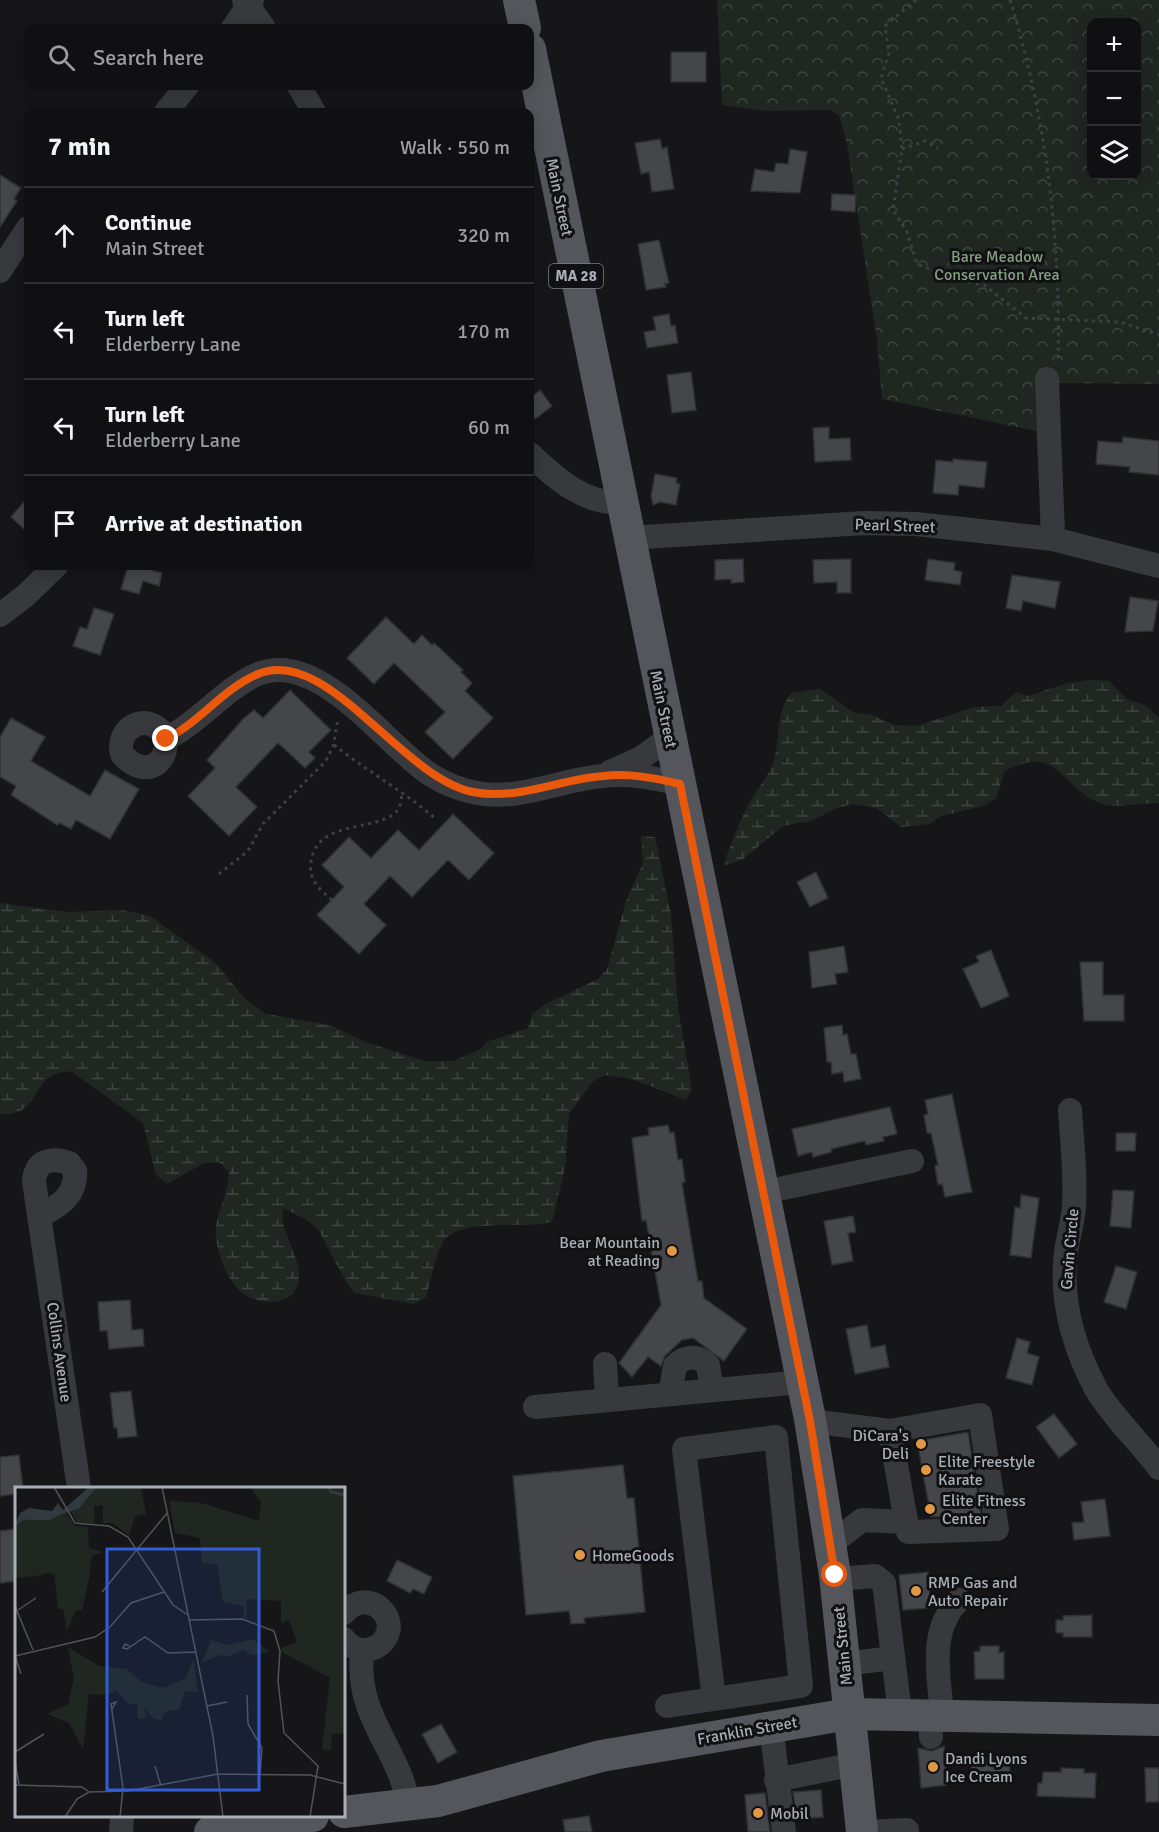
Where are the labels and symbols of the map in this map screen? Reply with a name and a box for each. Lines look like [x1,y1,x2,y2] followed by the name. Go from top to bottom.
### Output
[541,156,577,238] street label: Main Street
[934,247,1060,285] park label: Bare Meadow Conservation Area
[549,264,603,288] road number: MA 28
[854,515,936,537] street label: Pearl Street
[645,668,681,750] street label: Main Street
[152,725,178,751] route end
[1056,1208,1084,1291] street label: Gavin Circle
[559,1233,660,1271] place label: Bear Mountain at Reading
[665,1244,679,1258] marker: Bear Mountain at Reading
[42,1301,76,1403] street label: Collins Avenue
[852,1426,909,1464] place label: DiCara's Deli
[914,1437,928,1451] marker: DiCara's Deli
[938,1452,1035,1490] place label: Elite Freestyle Karate
[919,1463,933,1477] marker: Elite Freestyle Karate
[15,1487,345,1817] inset map
[942,1491,1026,1529] place label: Elite Fitness Center
[923,1502,937,1516] marker: Elite Fitness Center
[592,1546,674,1566] place label: HomeGoods
[573,1548,587,1562] marker: HomeGoods
[821,1561,847,1587] route start
[928,1573,1017,1611] place label: RMP Gas and Auto Repair
[909,1584,923,1598] marker: RMP Gas and Auto Repair
[829,1605,857,1686] street label: Main Street
[696,1712,799,1750] street label: Franklin Street
[945,1749,1027,1787] place label: Dandi Lyons Ice Cream
[926,1760,940,1774] marker: Dandi Lyons Ice Cream
[770,1804,809,1824] place label: Mobil
[751,1806,765,1820] marker: Mobil

